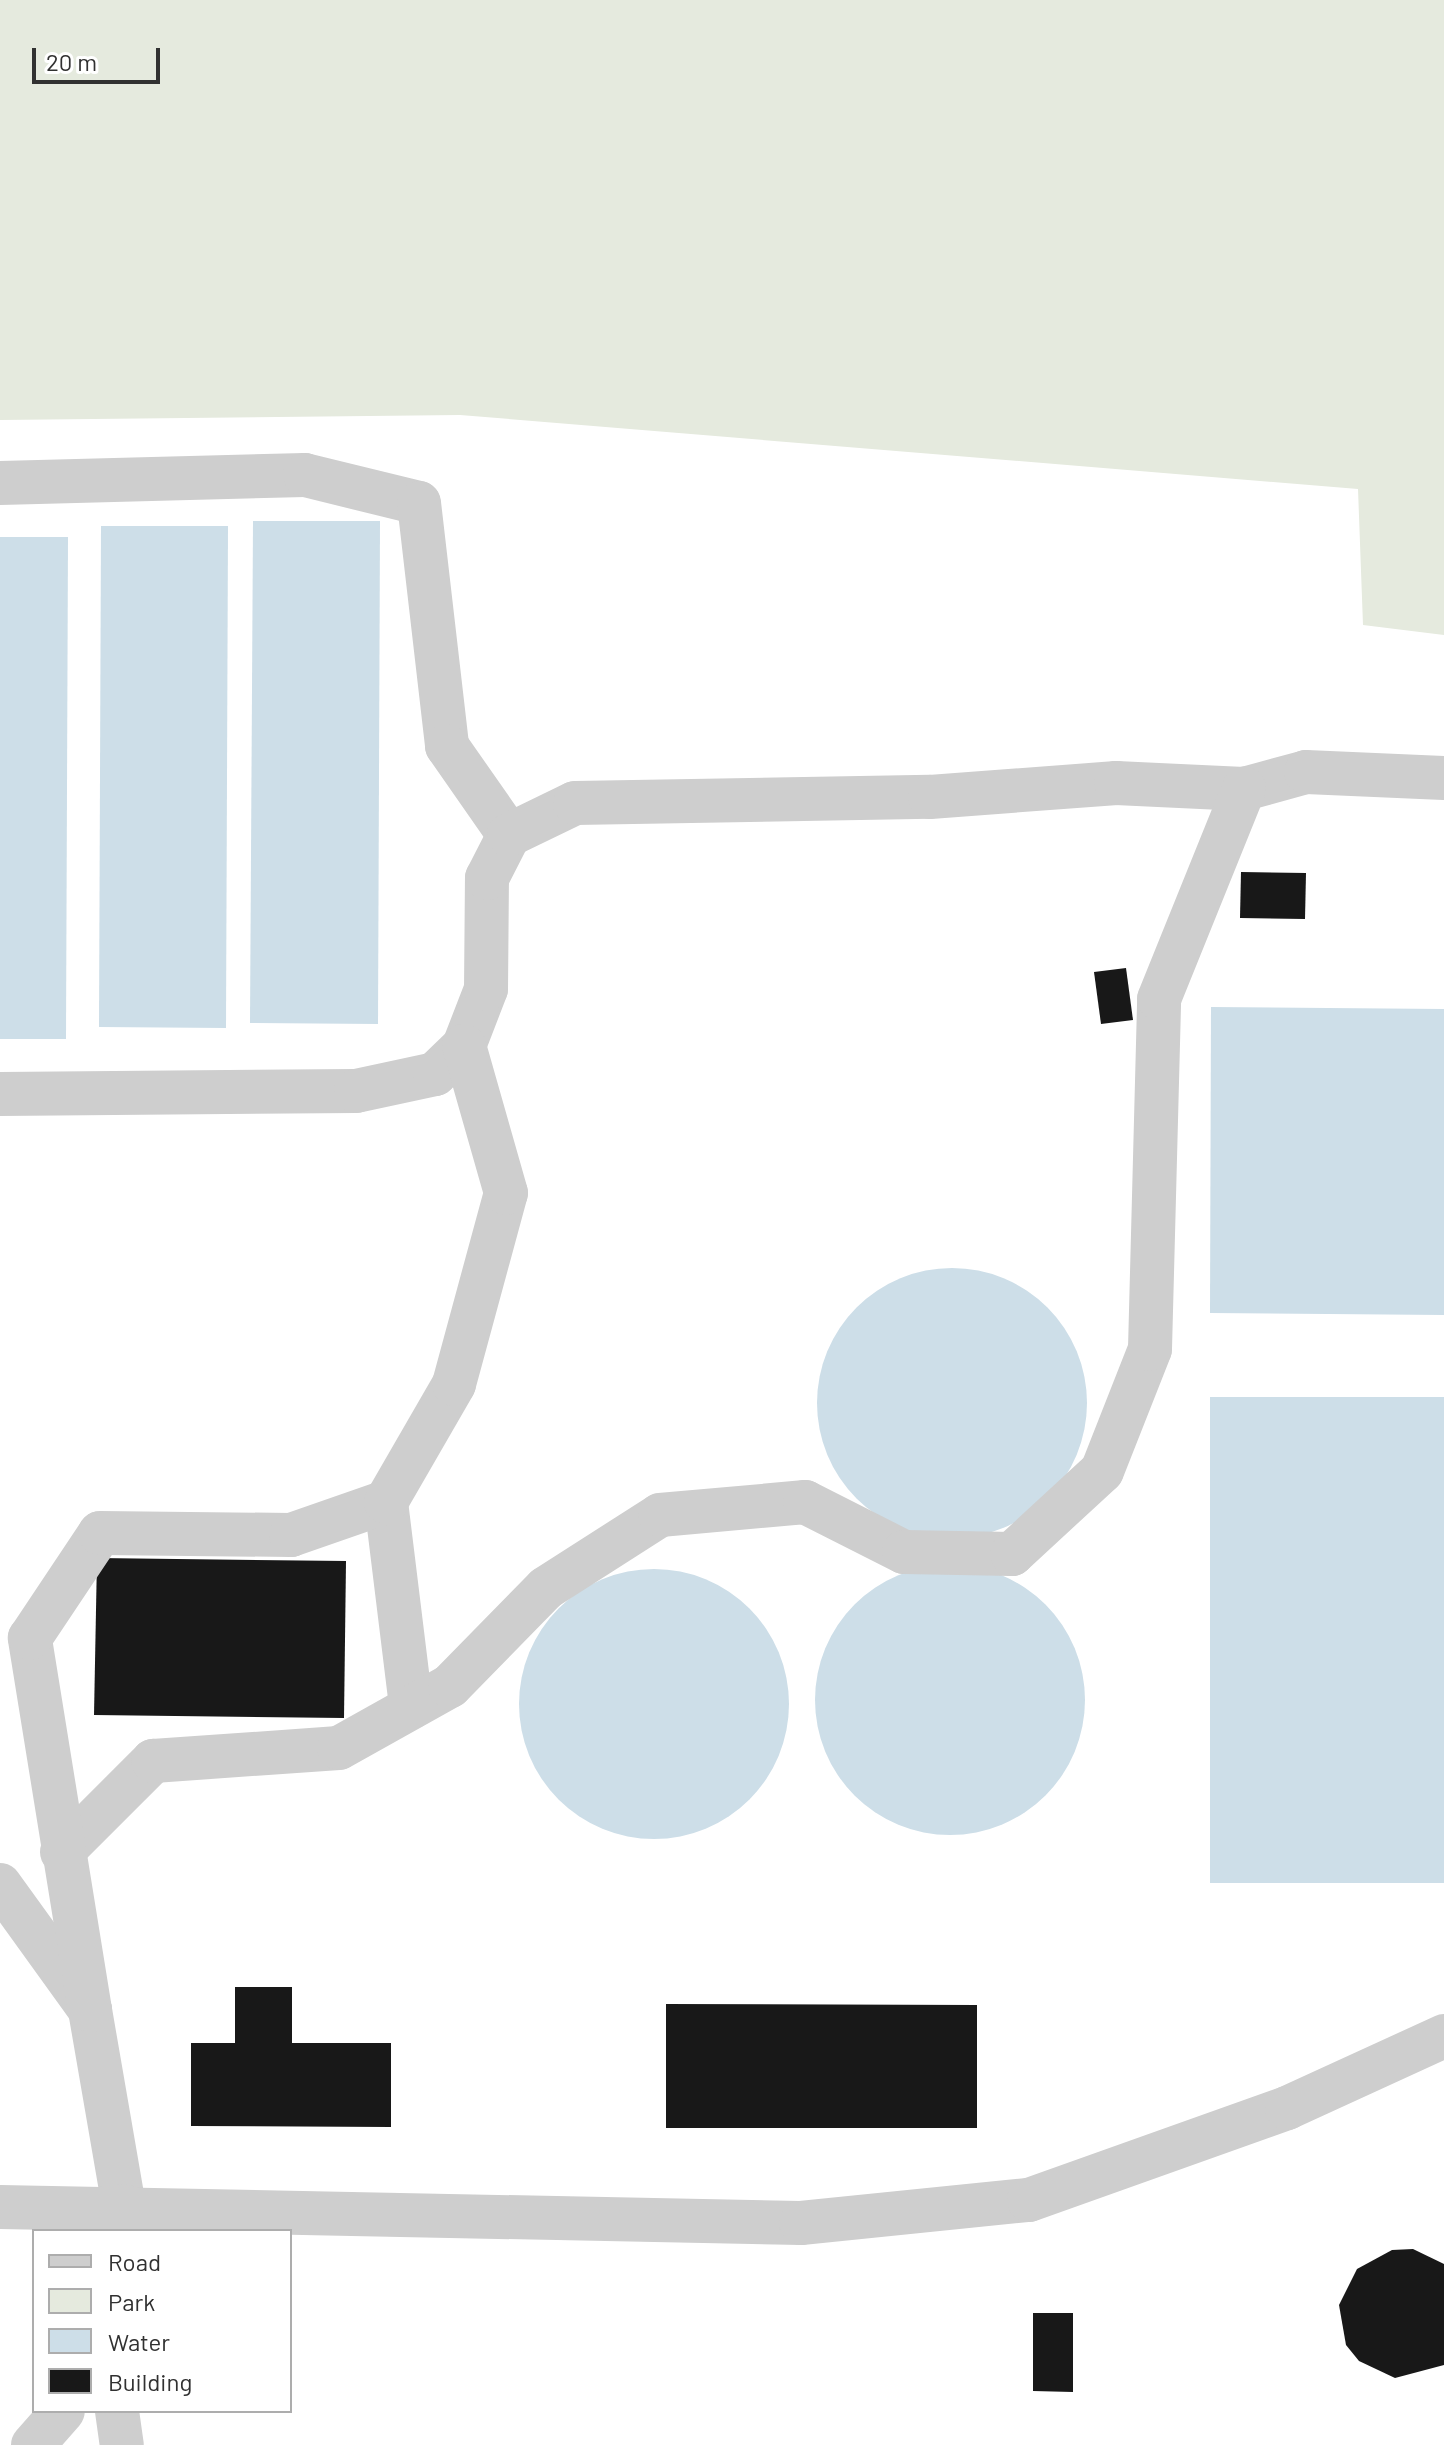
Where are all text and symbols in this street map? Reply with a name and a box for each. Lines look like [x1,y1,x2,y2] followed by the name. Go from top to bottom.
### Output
[36,32,164,82] scale bar
[46,47,97,76] text: 20 m
[32,2229,292,2413] legend
[108,2247,161,2276] text: Road
[108,2287,155,2316] text: Park
[108,2327,170,2356] text: Water
[108,2367,192,2396] text: Building

